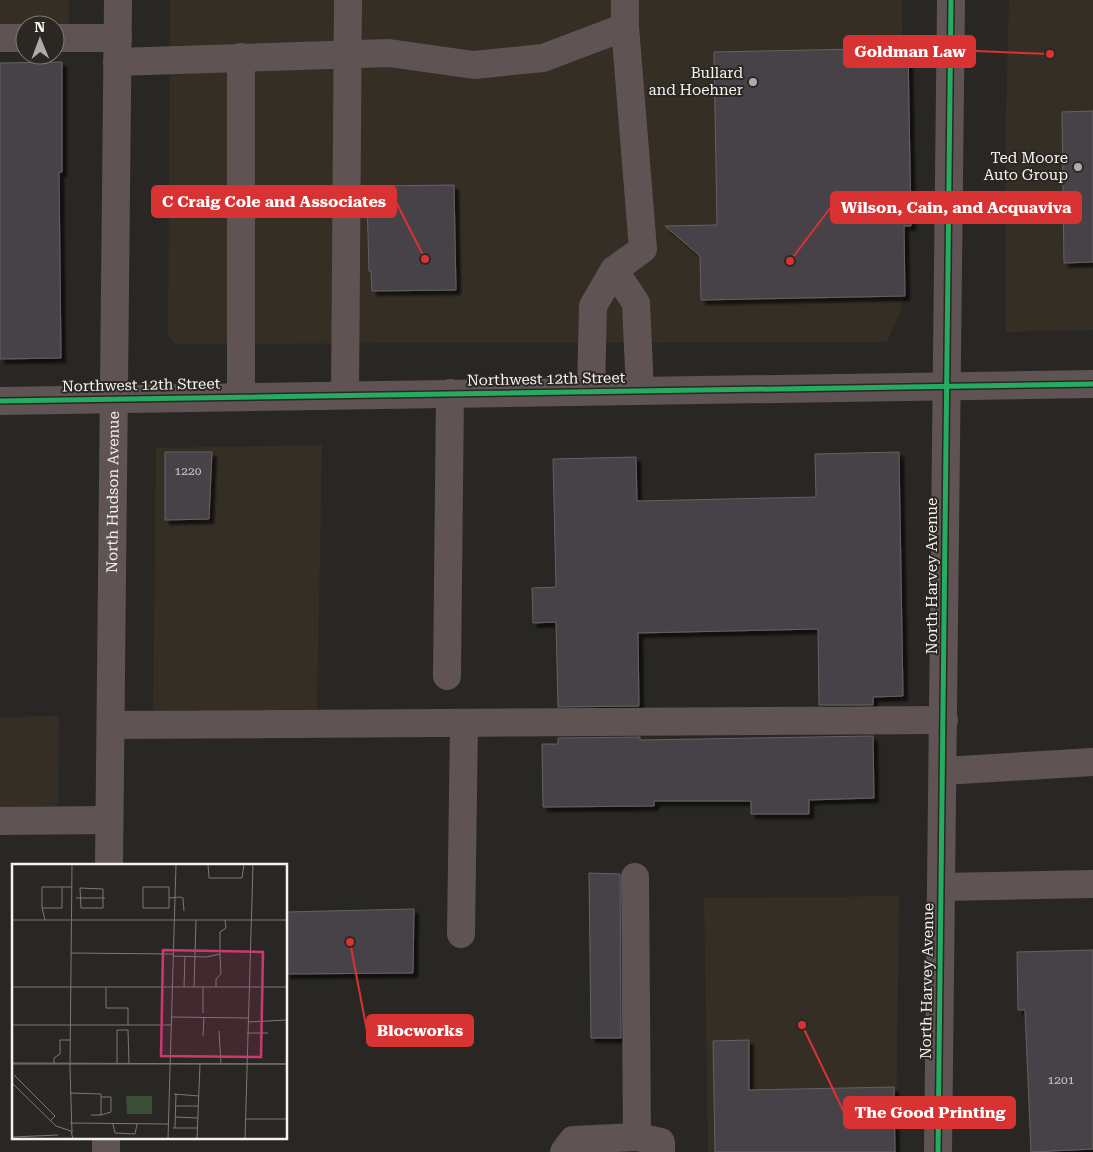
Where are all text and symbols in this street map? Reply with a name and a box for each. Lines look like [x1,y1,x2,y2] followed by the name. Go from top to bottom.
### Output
[15,15,65,65] north arrow
[34,19,46,35] text: N
[844,36,975,67] callout: Goldman Law
[854,42,966,61] text: Goldman Law
[648,64,743,99] place label: Bullard and Hoehner
[747,76,759,88] marker: Bullard and Hoehner
[984,149,1068,184] place label: Ted Moore Auto Group
[1072,161,1084,173] marker: Ted Moore Auto Group
[152,186,396,217] callout: C Craig Cole and Associates
[162,192,386,211] text: C Craig Cole and Associates
[831,192,1081,223] callout: Wilson, Cain, and Acquaviva
[841,198,1072,217] text: Wilson, Cain, and Acquaviva
[467,369,626,389] street label: Northwest 12th Street
[62,375,221,395] street label: Northwest 12th Street
[103,411,123,573] street label: North Hudson Avenue
[175,464,202,478] house number: 1220
[923,498,941,654] street label: North Harvey Avenue
[12,864,288,1140] inset map
[917,903,937,1059] street label: North Harvey Avenue
[367,1015,473,1046] callout: Blocworks
[377,1021,463,1040] text: Blocworks
[1048,1073,1075,1087] house number: 1201
[844,1097,1015,1128] callout: The Good Printing
[855,1103,1006,1122] text: The Good Printing

